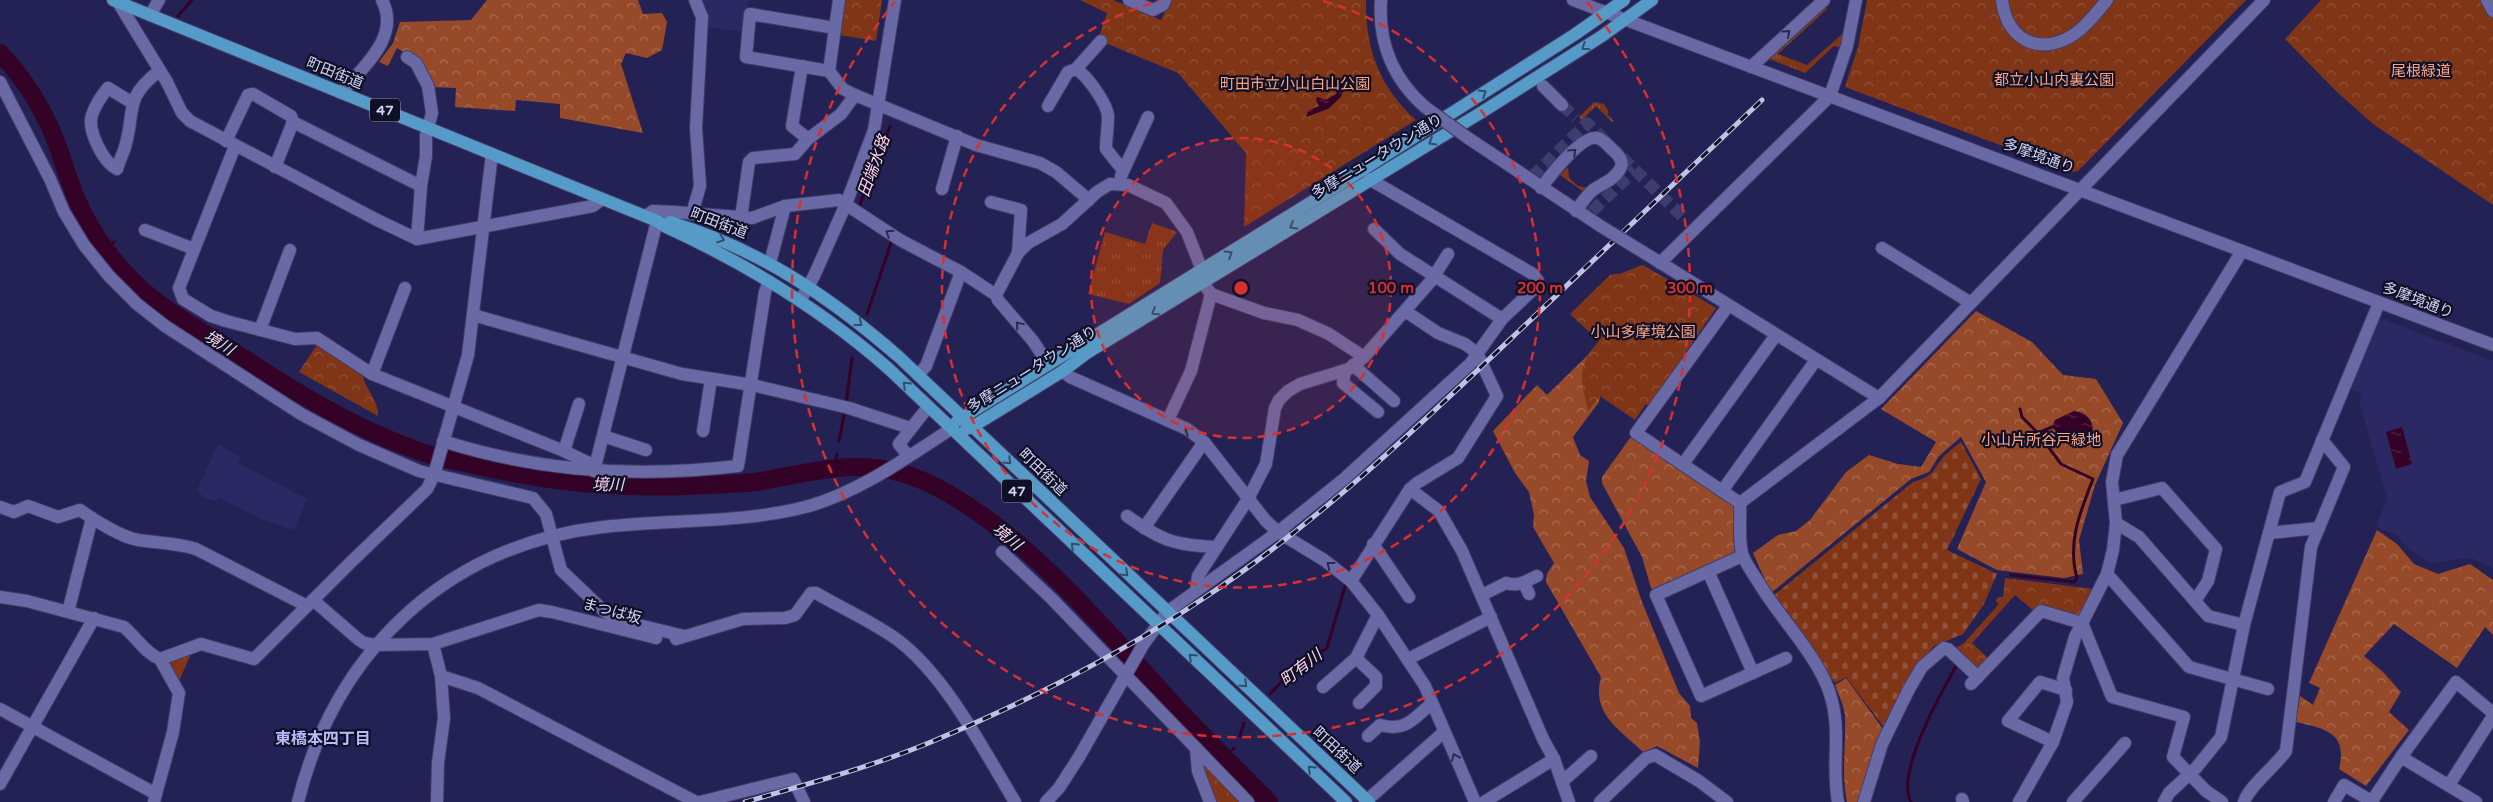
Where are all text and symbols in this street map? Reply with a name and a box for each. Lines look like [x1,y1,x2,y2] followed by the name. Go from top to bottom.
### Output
[1781,30,1790,39] one-way arrow
[1581,40,1590,50] one-way arrow
[304,53,366,93] street label: 町田街道
[2391,62,2451,80] park label: 尾根緑道
[1994,71,2114,89] park label: 都立小山内裏公園
[1220,75,1370,93] park label: 町田市立小山白山公園
[1478,89,1487,99] one-way arrow
[370,98,400,122] road number: 47
[1308,110,1446,202] street label: 多摩ニュータウン通り
[854,131,895,199] water label: 田端水路
[2001,135,2077,177] street label: 多摩境通り
[1428,136,1437,146] one-way arrow
[1568,149,1577,158] one-way arrow
[688,204,750,242] street label: 町田街道
[1289,220,1298,230] one-way arrow
[886,230,895,239] one-way arrow
[716,233,725,243] one-way arrow
[1223,250,1232,260] one-way arrow
[2380,278,2456,322] street label: 多摩境通り
[1232,279,1250,297] centre of rings
[1368,279,1414,297] text: 100 m
[1517,279,1563,297] text: 200 m
[1667,279,1713,297] text: 300 m
[1151,305,1160,315] one-way arrow
[853,318,862,326] one-way arrow
[964,322,1100,416] street label: 多摩ニュータウン通り
[1016,322,1025,331] one-way arrow
[1590,323,1696,341] park label: 小山多摩境公園
[200,326,240,361] water label: 境川
[902,382,911,391] one-way arrow
[1184,428,1194,437] one-way arrow
[1981,431,2101,449] park label: 小山片所谷戸緑地
[1015,445,1071,499] street label: 町田街道
[1002,455,1011,464] one-way arrow
[592,475,626,495] water label: 境川
[1002,480,1032,502] road number: 47
[988,519,1027,556] water label: 境川
[1071,543,1080,552] one-way arrow
[1327,562,1336,570] one-way arrow
[1120,567,1129,576] one-way arrow
[581,595,643,627] street label: まつば坂
[1276,644,1328,691] water label: 町有川
[1189,654,1198,663] one-way arrow
[1238,678,1247,687] one-way arrow
[1309,723,1365,777] street label: 町田街道
[275,729,371,749] district label: 東橋本四丁目
[1451,753,1462,762] one-way arrow
[1307,766,1316,775] one-way arrow

